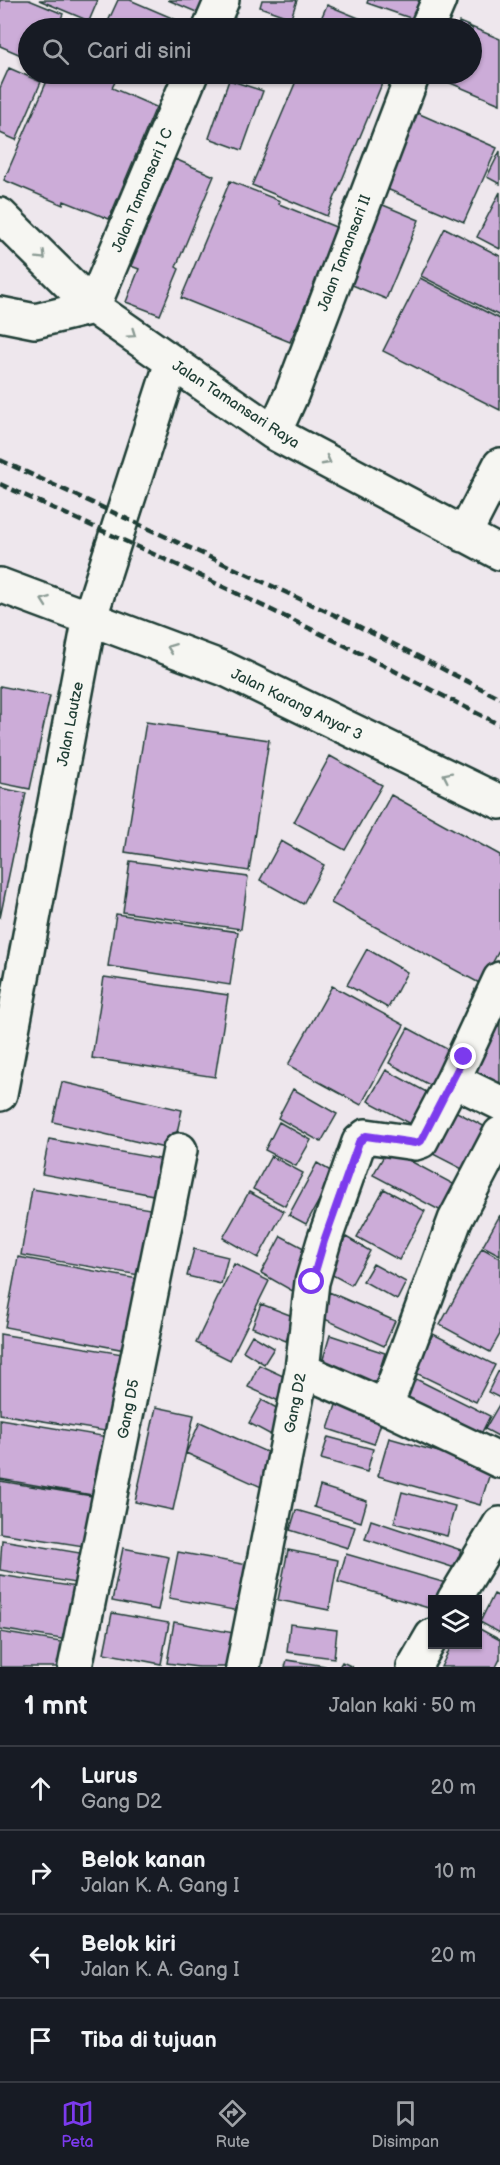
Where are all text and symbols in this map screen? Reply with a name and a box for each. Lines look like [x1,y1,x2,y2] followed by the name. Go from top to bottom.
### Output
[18,18,482,84] search box
[39,35,72,68] icon: search
[87,38,191,65] text: Cari di sini
[108,125,177,255] street label: Jalan Tamansari I C
[314,192,376,314] street label: Jalan Tamansari II
[34,248,45,259] one-way arrow
[126,327,137,338] one-way arrow
[168,356,303,453] street label: Jalan Tamansari Raya
[321,454,331,465] one-way arrow
[40,596,51,609] one-way arrow
[166,643,177,655] one-way arrow
[228,664,366,745] street label: Jalan Karang Anyar 3
[53,680,88,768] street label: Jalan Lautze
[443,772,454,784] one-way arrow
[450,1043,476,1069] route end
[298,1268,324,1294] route start
[280,1371,311,1435] street label: Gang D2
[113,1378,144,1441] street label: Gang D5
[428,1595,482,1649] map controls
[428,1595,482,1649] button: layers
[24,1691,87,1722] text: 1 mnt
[329,1694,476,1718] text: Jalan kaki · 50 m
[81,1763,137,1790] text: Lurus
[24,1772,57,1805] icon: ahead
[431,1776,476,1800] text: 20 m
[81,1790,162,1814] text: Gang D2
[81,1847,206,1874] text: Belok kanan
[24,1856,57,1889] icon: right
[435,1860,476,1884] text: 10 m
[81,1874,239,1898] text: Jalan K. A. Gang I
[81,1931,176,1958] text: Belok kiri
[24,1940,57,1973] icon: left
[431,1944,476,1968] text: 20 m
[81,1958,239,1982] text: Jalan K. A. Gang I
[24,2024,57,2057] icon: arrive
[81,2027,217,2054] text: Tiba di tujuan
[61,2097,94,2152] tab: Peta
[216,2097,250,2152] tab: Rute
[371,2097,439,2152] tab: Disimpan

